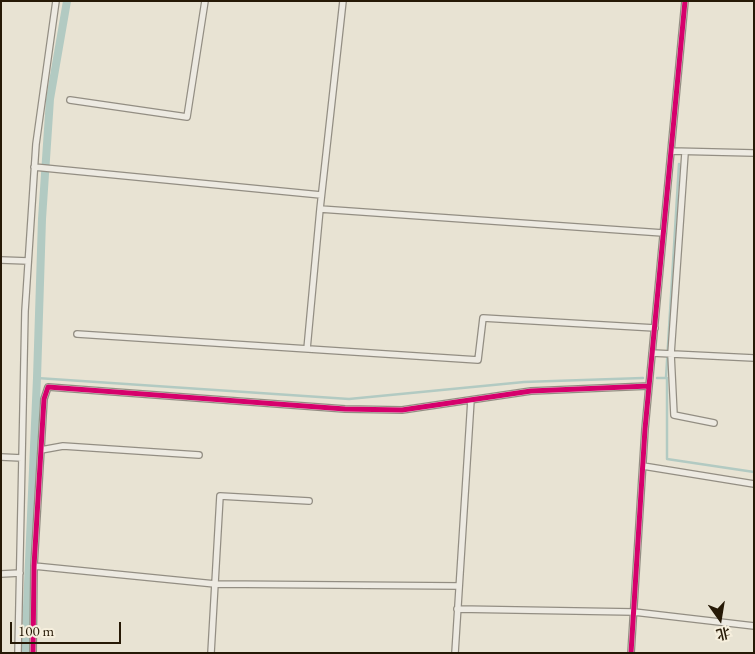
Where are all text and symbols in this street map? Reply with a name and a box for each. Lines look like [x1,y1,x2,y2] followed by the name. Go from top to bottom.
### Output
[695,594,745,644] north arrow
[12,612,124,644] scale bar
[18,621,54,640] text: 100 m
[715,623,732,644] text: 北

